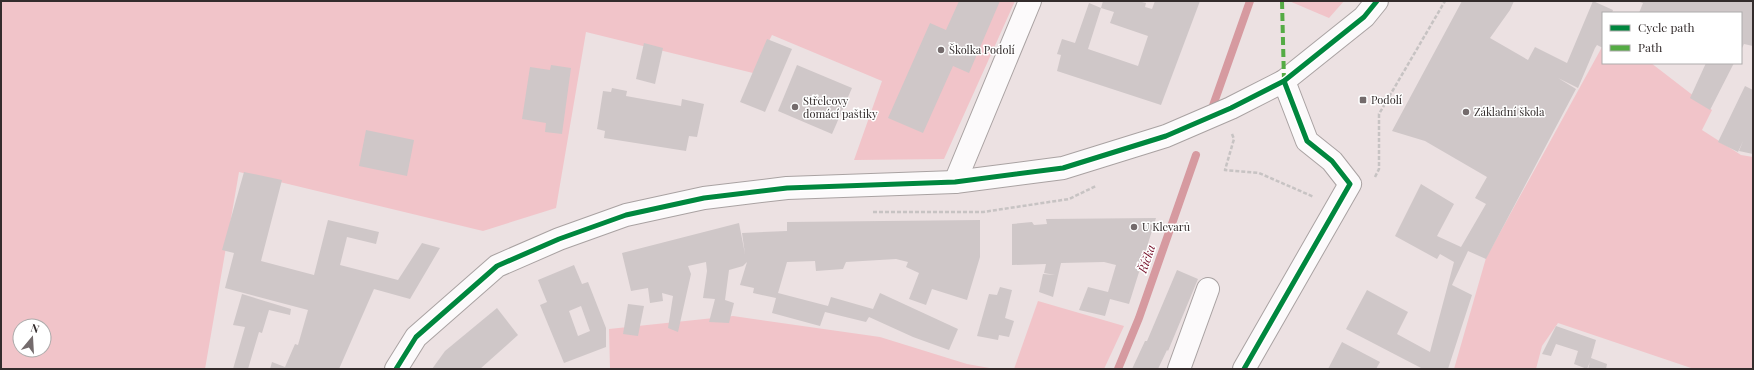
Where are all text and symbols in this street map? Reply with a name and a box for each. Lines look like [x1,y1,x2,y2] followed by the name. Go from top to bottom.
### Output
[1602,12,1742,64] legend
[1638,19,1695,35] text: Cycle path
[1638,39,1662,55] text: Path
[949,42,1015,57] place label: Školka Podolí
[936,45,946,55] marker: Školka Podolí
[1371,92,1402,107] place label: Podolí
[803,93,878,121] place label: Střelcovy domácí paštiky
[1358,95,1368,105] marker: Podolí
[790,102,800,112] marker: Střelcovy domácí paštiky
[1474,104,1545,119] place label: Základní škola
[1461,107,1471,117] marker: Základní škola
[1142,219,1191,234] place label: U Klevarů
[1129,222,1139,232] marker: U Klevarů
[1133,242,1158,276] water label: Říčka
[12,318,52,358] north arrow
[29,320,41,336] text: N

